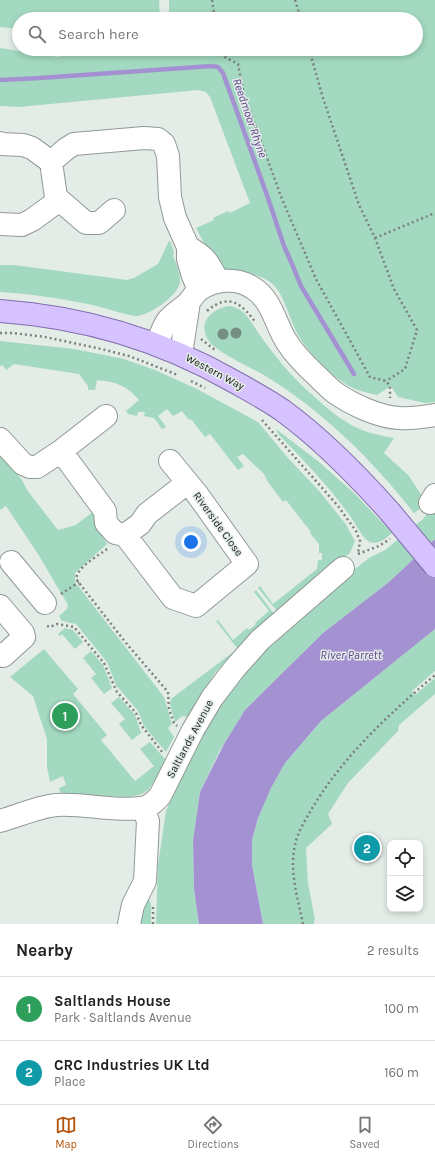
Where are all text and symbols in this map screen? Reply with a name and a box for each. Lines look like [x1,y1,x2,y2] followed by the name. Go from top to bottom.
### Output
[12,12,423,56] search box
[26,23,48,45] icon: search
[58,25,139,43] text: Search here
[230,76,270,160] water label: Reedmoor Rhyne
[183,351,247,393] street label: Western Way
[190,489,246,559] street label: Riverside Close
[181,532,201,552] your location
[320,648,383,662] water label: River Parrett
[164,697,216,780] street label: Saltlands Avenue
[52,701,78,731] pin: 1
[354,833,380,863] pin: 2
[387,840,423,912] map controls
[387,840,423,876] button: locate
[387,876,423,912] button: layers
[16,940,73,960] text: Nearby
[367,943,419,958] text: 2 results
[54,992,171,1010] text: Saltlands House
[27,1001,31,1016] text: 1
[384,1001,419,1016] text: 100 m
[54,1010,191,1025] text: Park · Saltlands Avenue
[54,1056,210,1074] text: CRC Industries UK Ltd
[25,1065,33,1080] text: 2
[384,1065,419,1080] text: 160 m
[54,1074,85,1089] text: Place
[55,1114,77,1151] tab: Map
[187,1114,239,1151] tab: Directions
[349,1114,380,1151] tab: Saved

